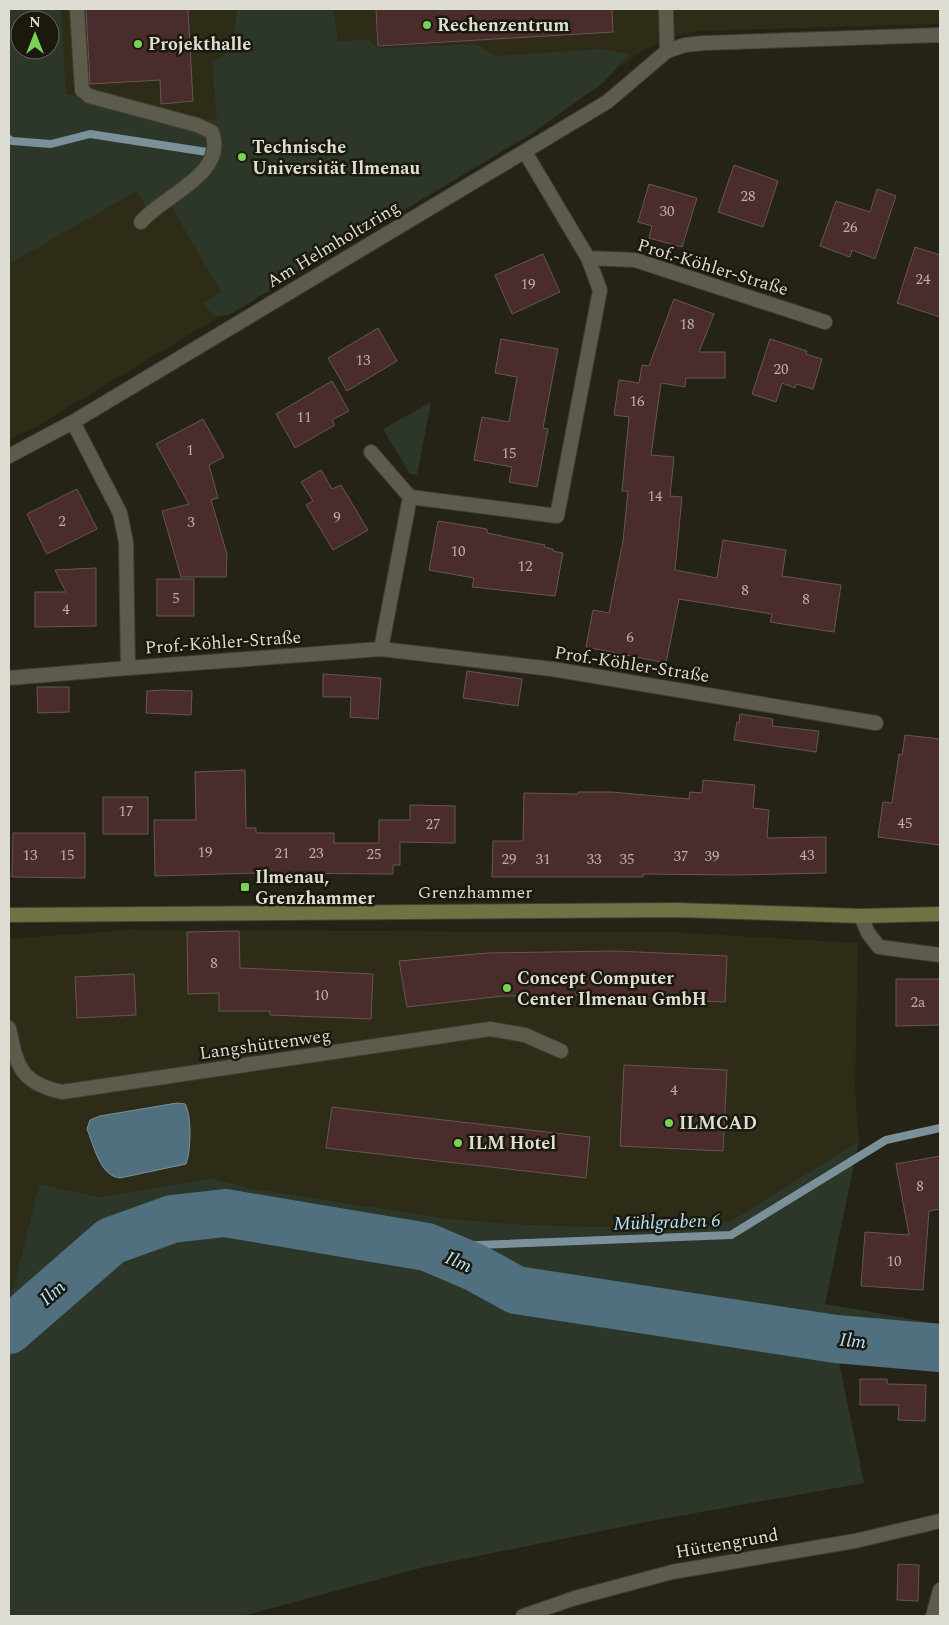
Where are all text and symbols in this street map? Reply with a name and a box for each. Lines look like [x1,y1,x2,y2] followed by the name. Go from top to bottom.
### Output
[10,10,60,60] north arrow
[29,12,41,33] text: N
[437,12,569,39] place label: Rechenzentrum
[421,19,433,31] marker: Rechenzentrum
[148,31,251,58] place label: Projekthalle
[132,38,144,50] marker: Projekthalle
[252,134,421,182] place label: Technische Universität Ilmenau
[236,151,248,163] marker: Technische Universität Ilmenau
[740,185,756,208] house number: 28
[262,194,405,295] street label: Am Helmholtzring
[659,200,675,223] house number: 30
[842,216,858,239] house number: 26
[634,232,792,303] street label: Prof.-Köhler-Straße
[915,268,931,291] house number: 24
[520,273,536,296] house number: 19
[679,313,695,336] house number: 18
[355,349,371,372] house number: 13
[773,358,789,381] house number: 20
[629,390,645,413] house number: 16
[296,406,312,429] house number: 11
[186,439,194,462] house number: 1
[501,442,517,465] house number: 15
[647,485,663,508] house number: 14
[333,506,341,529] house number: 9
[58,510,66,533] house number: 2
[187,511,195,534] house number: 3
[450,540,466,563] house number: 10
[517,555,533,578] house number: 12
[741,579,749,602] house number: 8
[172,587,180,610] house number: 5
[802,588,810,611] house number: 8
[62,598,70,621] house number: 4
[144,624,302,661] street label: Prof.-Köhler-Straße
[626,626,634,649] house number: 6
[552,639,711,690] street label: Prof.-Köhler-Straße
[118,800,134,823] house number: 17
[897,812,913,835] house number: 45
[425,813,441,836] house number: 27
[197,841,213,864] house number: 19
[274,842,290,865] house number: 21
[308,842,324,865] house number: 23
[366,843,382,866] house number: 25
[22,844,38,867] house number: 13
[59,844,75,867] house number: 15
[799,844,815,867] house number: 43
[673,845,689,868] house number: 37
[704,845,720,868] house number: 39
[501,848,517,871] house number: 29
[535,848,551,871] house number: 31
[586,848,602,871] house number: 33
[619,848,635,871] house number: 35
[255,864,375,912] place label: Ilmenau, Grenzhammer
[418,879,532,906] street label: Grenzhammer
[239,881,251,893] marker: Ilmenau, Grenzhammer
[210,952,218,975] house number: 8
[517,965,707,1013] place label: Concept Computer Center Ilmenau GmbH
[501,982,513,994] marker: Concept Computer Center Ilmenau GmbH
[313,984,329,1007] house number: 10
[911,991,926,1014] house number: 2a
[198,1022,333,1067] street label: Langshüttenweg
[670,1079,678,1102] house number: 4
[679,1110,757,1137] place label: ILMCAD
[663,1117,675,1129] marker: ILMCAD
[468,1130,556,1157] place label: ILM Hotel
[452,1137,464,1149] marker: ILM Hotel
[916,1175,924,1198] house number: 8
[613,1206,722,1239] water label: Mühlgraben 6
[441,1244,477,1281] water label: Ilm
[886,1250,902,1273] house number: 10
[33,1273,73,1313] water label: Ilm
[838,1326,868,1357] water label: Ilm
[674,1521,781,1566] street label: Hüttengrund

